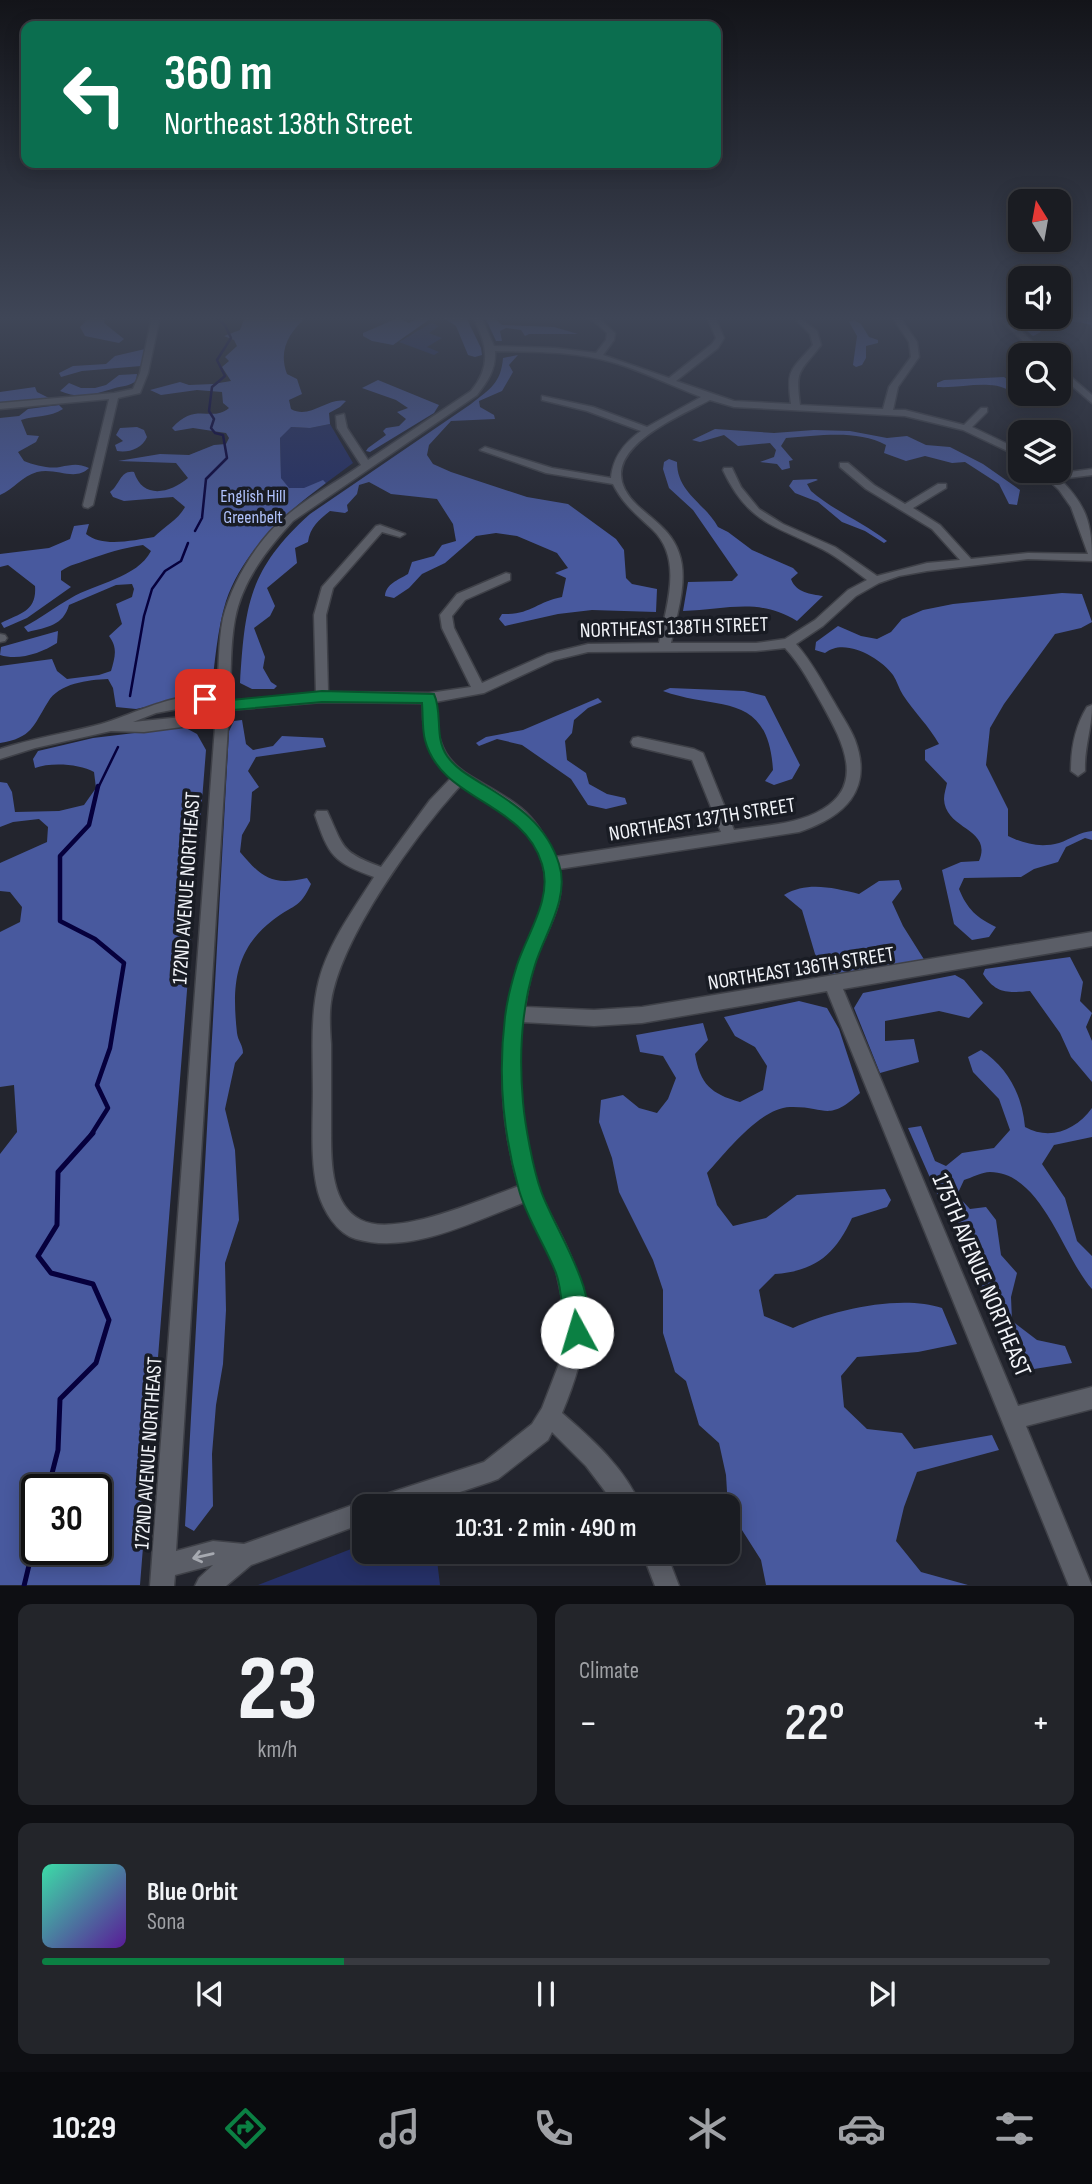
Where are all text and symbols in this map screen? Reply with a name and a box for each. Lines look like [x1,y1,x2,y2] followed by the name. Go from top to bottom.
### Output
[164,45,272,104] text: 360 m
[49,49,140,140] icon: left
[164,105,413,144] text: Northeast 138th Street
[1008,189,1071,252] north arrow
[1008,189,1071,483] map controls
[1008,266,1071,329] button: sound
[1008,343,1071,406] button: search
[1008,420,1071,483] button: layers
[220,486,286,528] park label: English Hill Greenbelt
[579,612,769,643] street label: NORTHEAST 138TH STREET
[175,669,235,729] pin
[186,680,224,718] icon: arrive
[167,791,206,985] street label: 172ND AVENUE NORTHEAST
[607,792,798,847] street label: NORTHEAST 137TH STREET
[706,941,897,996] street label: NORTHEAST 136TH STREET
[926,1169,1038,1381] street label: 175TH AVENUE NORTHEAST
[540,1295,614,1369] position arrow
[129,1356,168,1550] street label: 172ND AVENUE NORTHEAST
[21,1474,112,1565] speed limit sign: 30
[455,1513,637,1544] text: 10:31 · 2 min · 490 m
[192,1550,215,1563] one-way arrow
[237,1636,318,1745] text: 23
[579,1657,639,1685] text: Climate
[784,1692,845,1755] text: 22°
[579,1701,598,1746] text: −
[1031,1701,1050,1746] text: +
[258,1736,297,1764] text: km/h
[147,1877,238,1908] text: Blue Orbit
[147,1908,185,1936] text: Sona
[191,1975,229,2013] icon: previous
[527,1975,565,2013] icon: pause
[863,1975,901,2013] icon: next
[221,2104,270,2153] icon: directions
[375,2104,424,2153] icon: music
[529,2104,578,2153] icon: phone
[683,2104,732,2153] icon: climate
[837,2104,886,2153] icon: car
[990,2104,1039,2153] icon: filters
[52,2109,116,2148] text: 10:29

